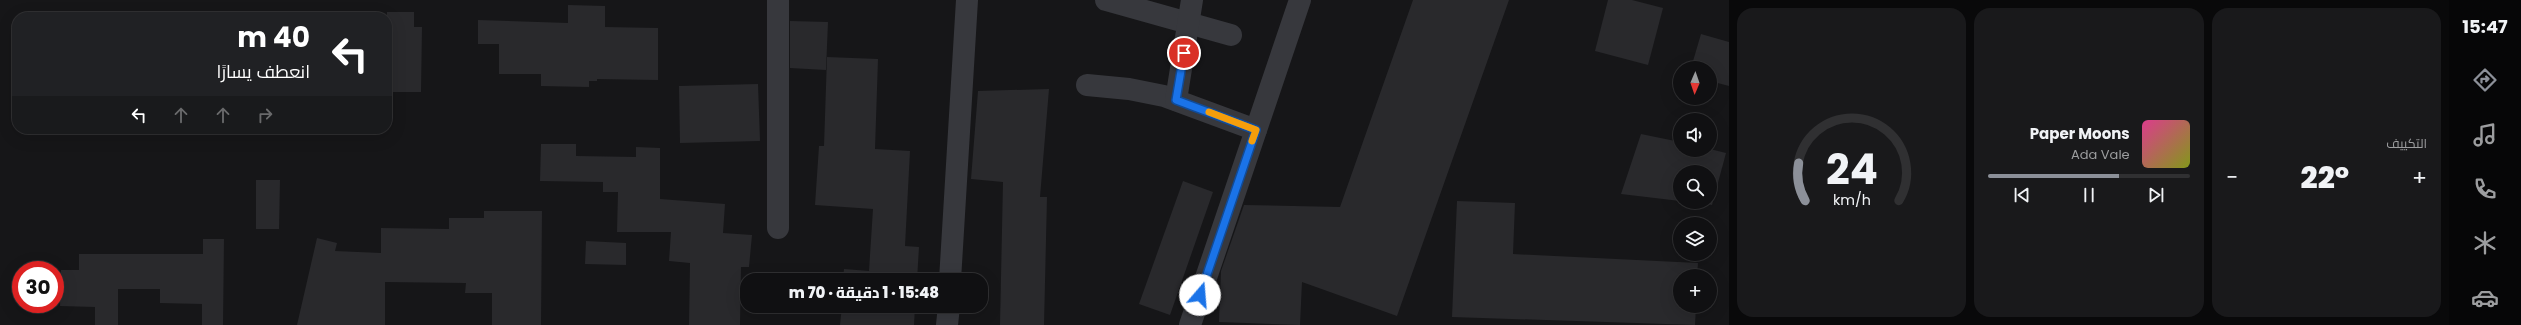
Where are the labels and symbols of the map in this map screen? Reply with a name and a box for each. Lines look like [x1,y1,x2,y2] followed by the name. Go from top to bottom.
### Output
[1167,36,1201,70] pin
[1673,61,1717,105] north arrow
[12,261,64,313] speed limit sign: 30
[1179,274,1221,316] position arrow

